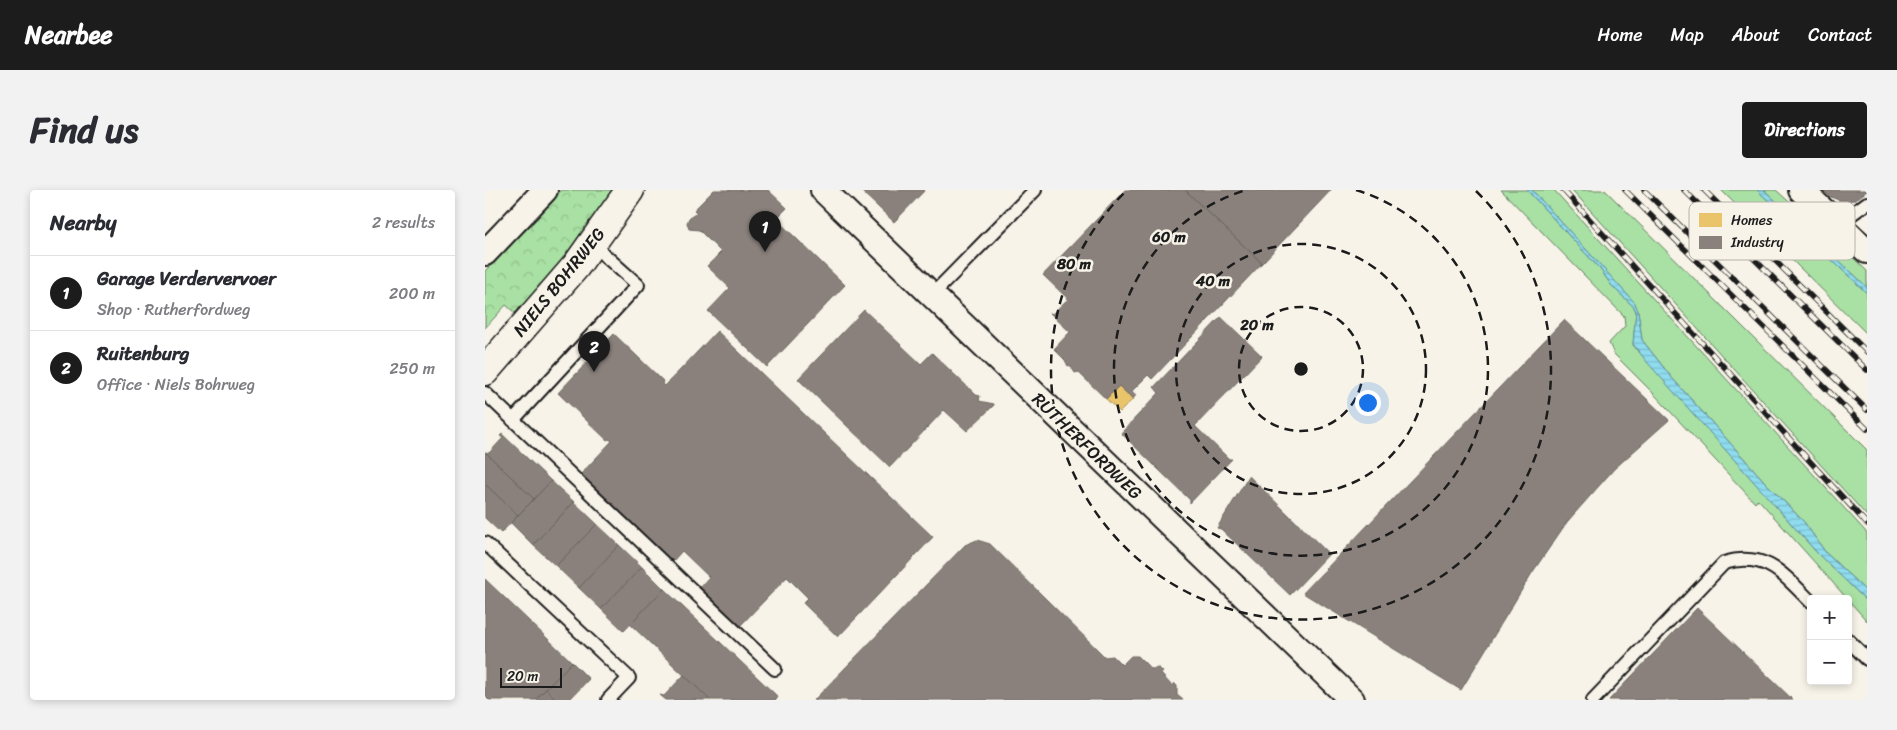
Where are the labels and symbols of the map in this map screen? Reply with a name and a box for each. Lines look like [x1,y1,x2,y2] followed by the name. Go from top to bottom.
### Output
[1689,202,1855,260] legend
[1731,208,1773,233] text: Homes
[749,211,781,252] pin: 1
[504,220,614,344] street label: NIELS BOHRWEG
[1151,224,1186,250] text: 60 m
[1730,230,1785,255] text: Industry
[1056,251,1091,277] text: 80 m
[1195,268,1231,294] text: 40 m
[1239,312,1274,338] text: 20 m
[578,331,610,372] pin: 2
[1292,360,1310,378] centre of rings
[1024,384,1150,508] street label: RUTHERFORDWEG
[1355,390,1381,416] your location
[500,665,563,688] scale bar

